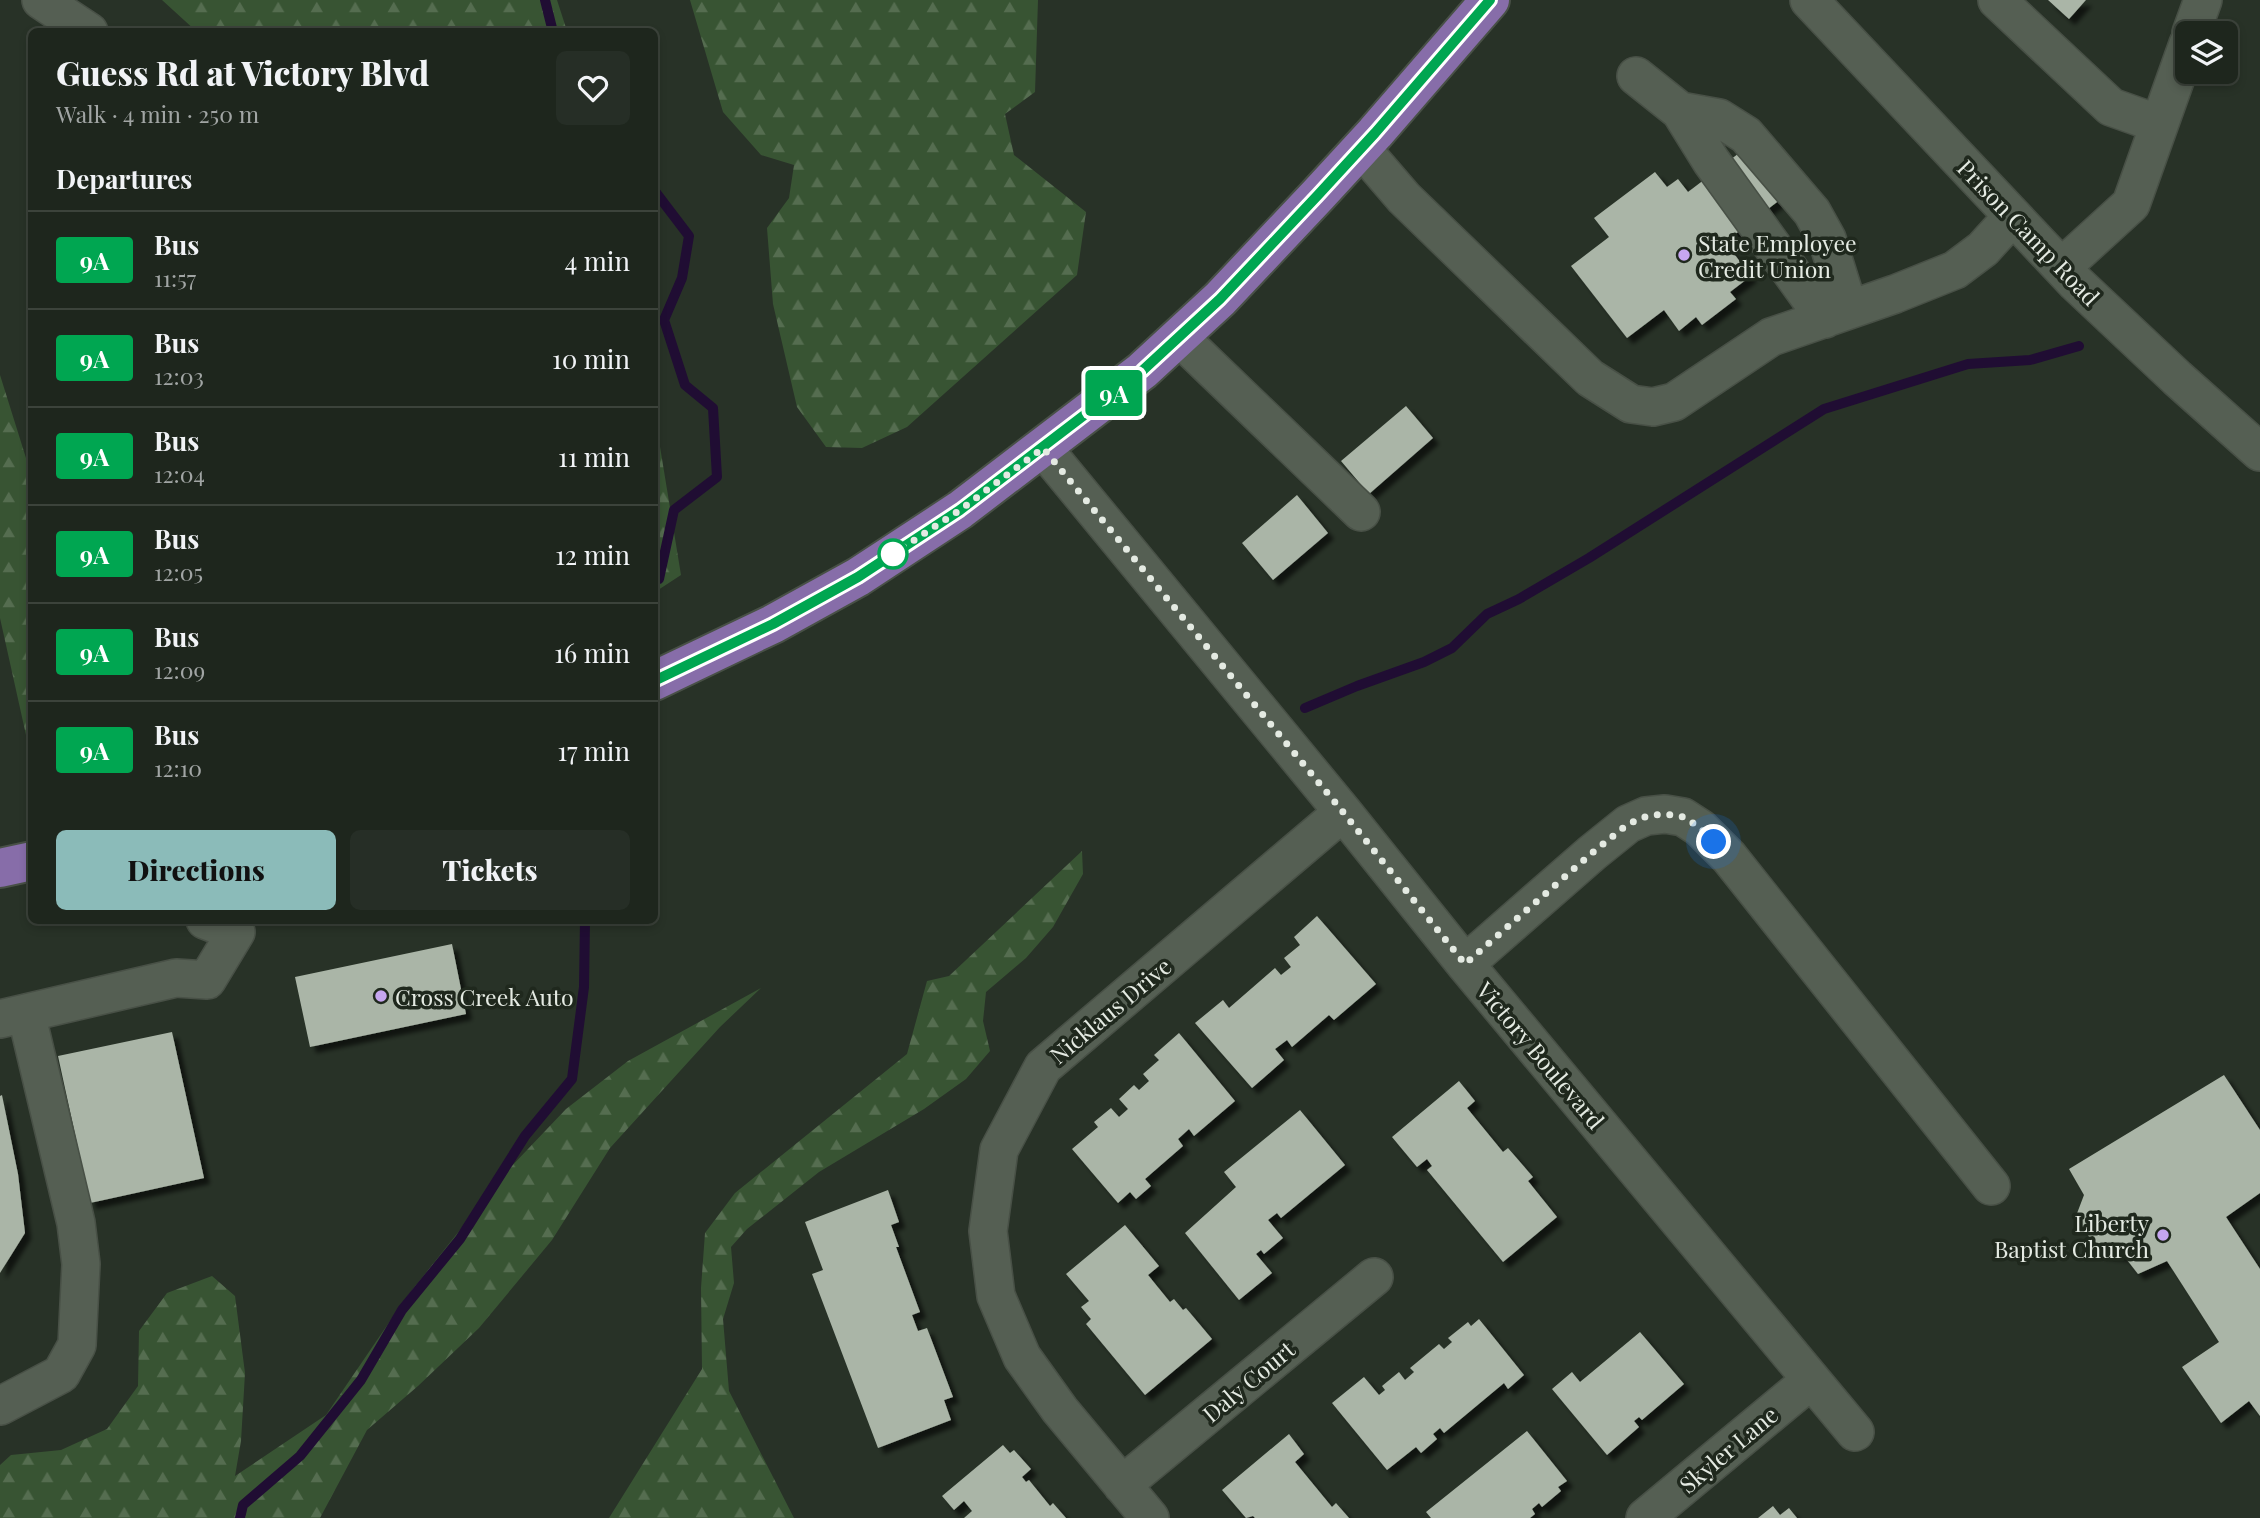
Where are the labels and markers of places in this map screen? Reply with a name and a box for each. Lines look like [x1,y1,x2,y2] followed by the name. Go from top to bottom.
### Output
[1698,227,1857,284] place label: State Employee Credit Union
[1676,247,1692,263] marker: State Employee Credit Union
[878,539,908,569] unlabelled marker
[395,981,574,1012] place label: Cross Creek Auto
[373,988,389,1004] marker: Cross Creek Auto
[1994,1207,2149,1264] place label: Liberty Baptist Church
[2155,1227,2171,1243] marker: Liberty Baptist Church

